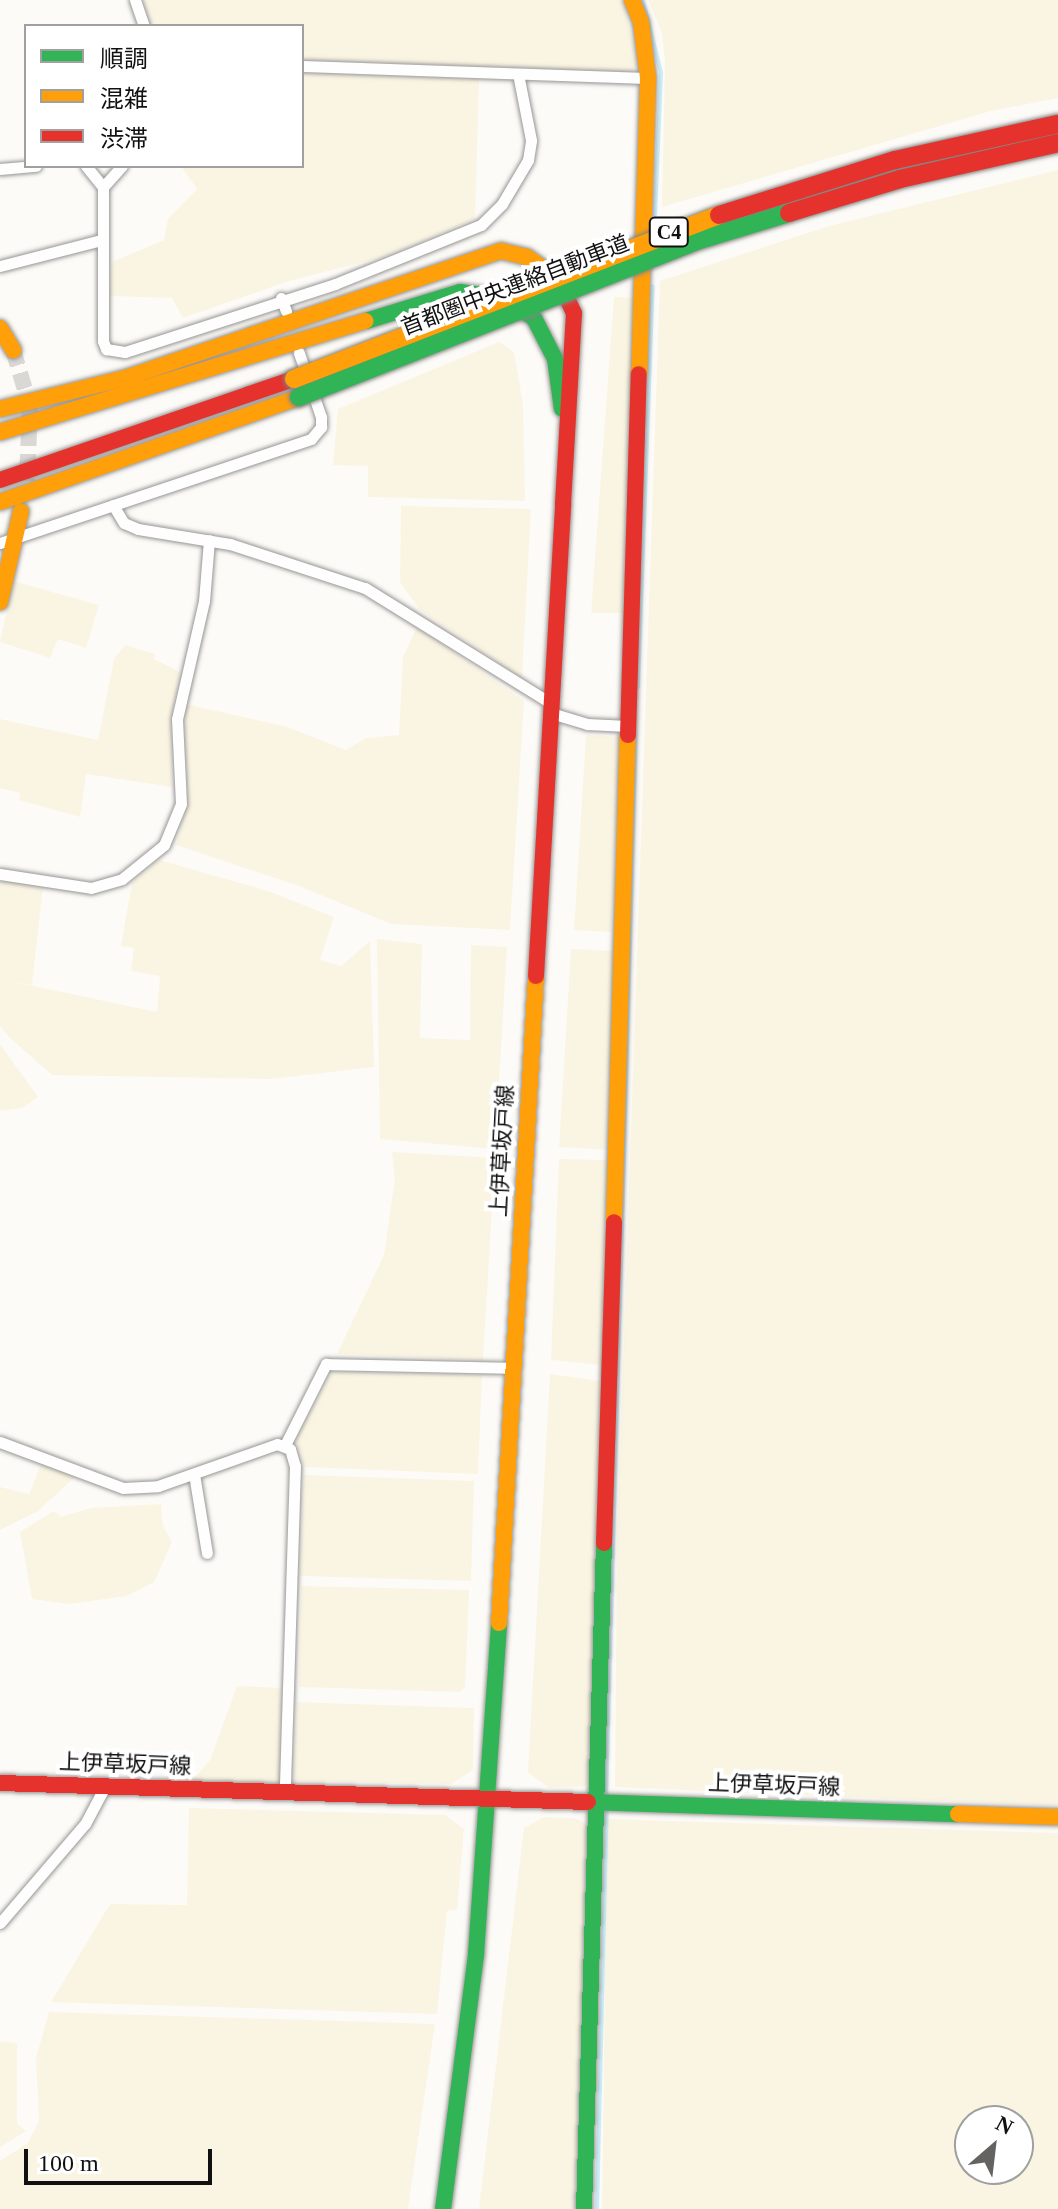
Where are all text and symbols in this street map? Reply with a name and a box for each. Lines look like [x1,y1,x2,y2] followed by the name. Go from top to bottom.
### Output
[24,24,304,168] legend
[100,46,148,72] text: 順調
[100,86,148,112] text: 混雑
[100,126,148,152] text: 渋滞
[647,216,691,248] road number: C4
[397,229,633,341] street label: 首都圏中央連絡自動車道
[485,1084,519,1218] street label: 上伊草坂戸線
[59,1749,191,1779] street label: 上伊草坂戸線
[708,1770,840,1800] street label: 上伊草坂戸線
[954,2105,1034,2185] north arrow
[992,2110,1017,2140] text: N
[28,2133,216,2183] scale bar
[38,2150,99,2176] text: 100 m

